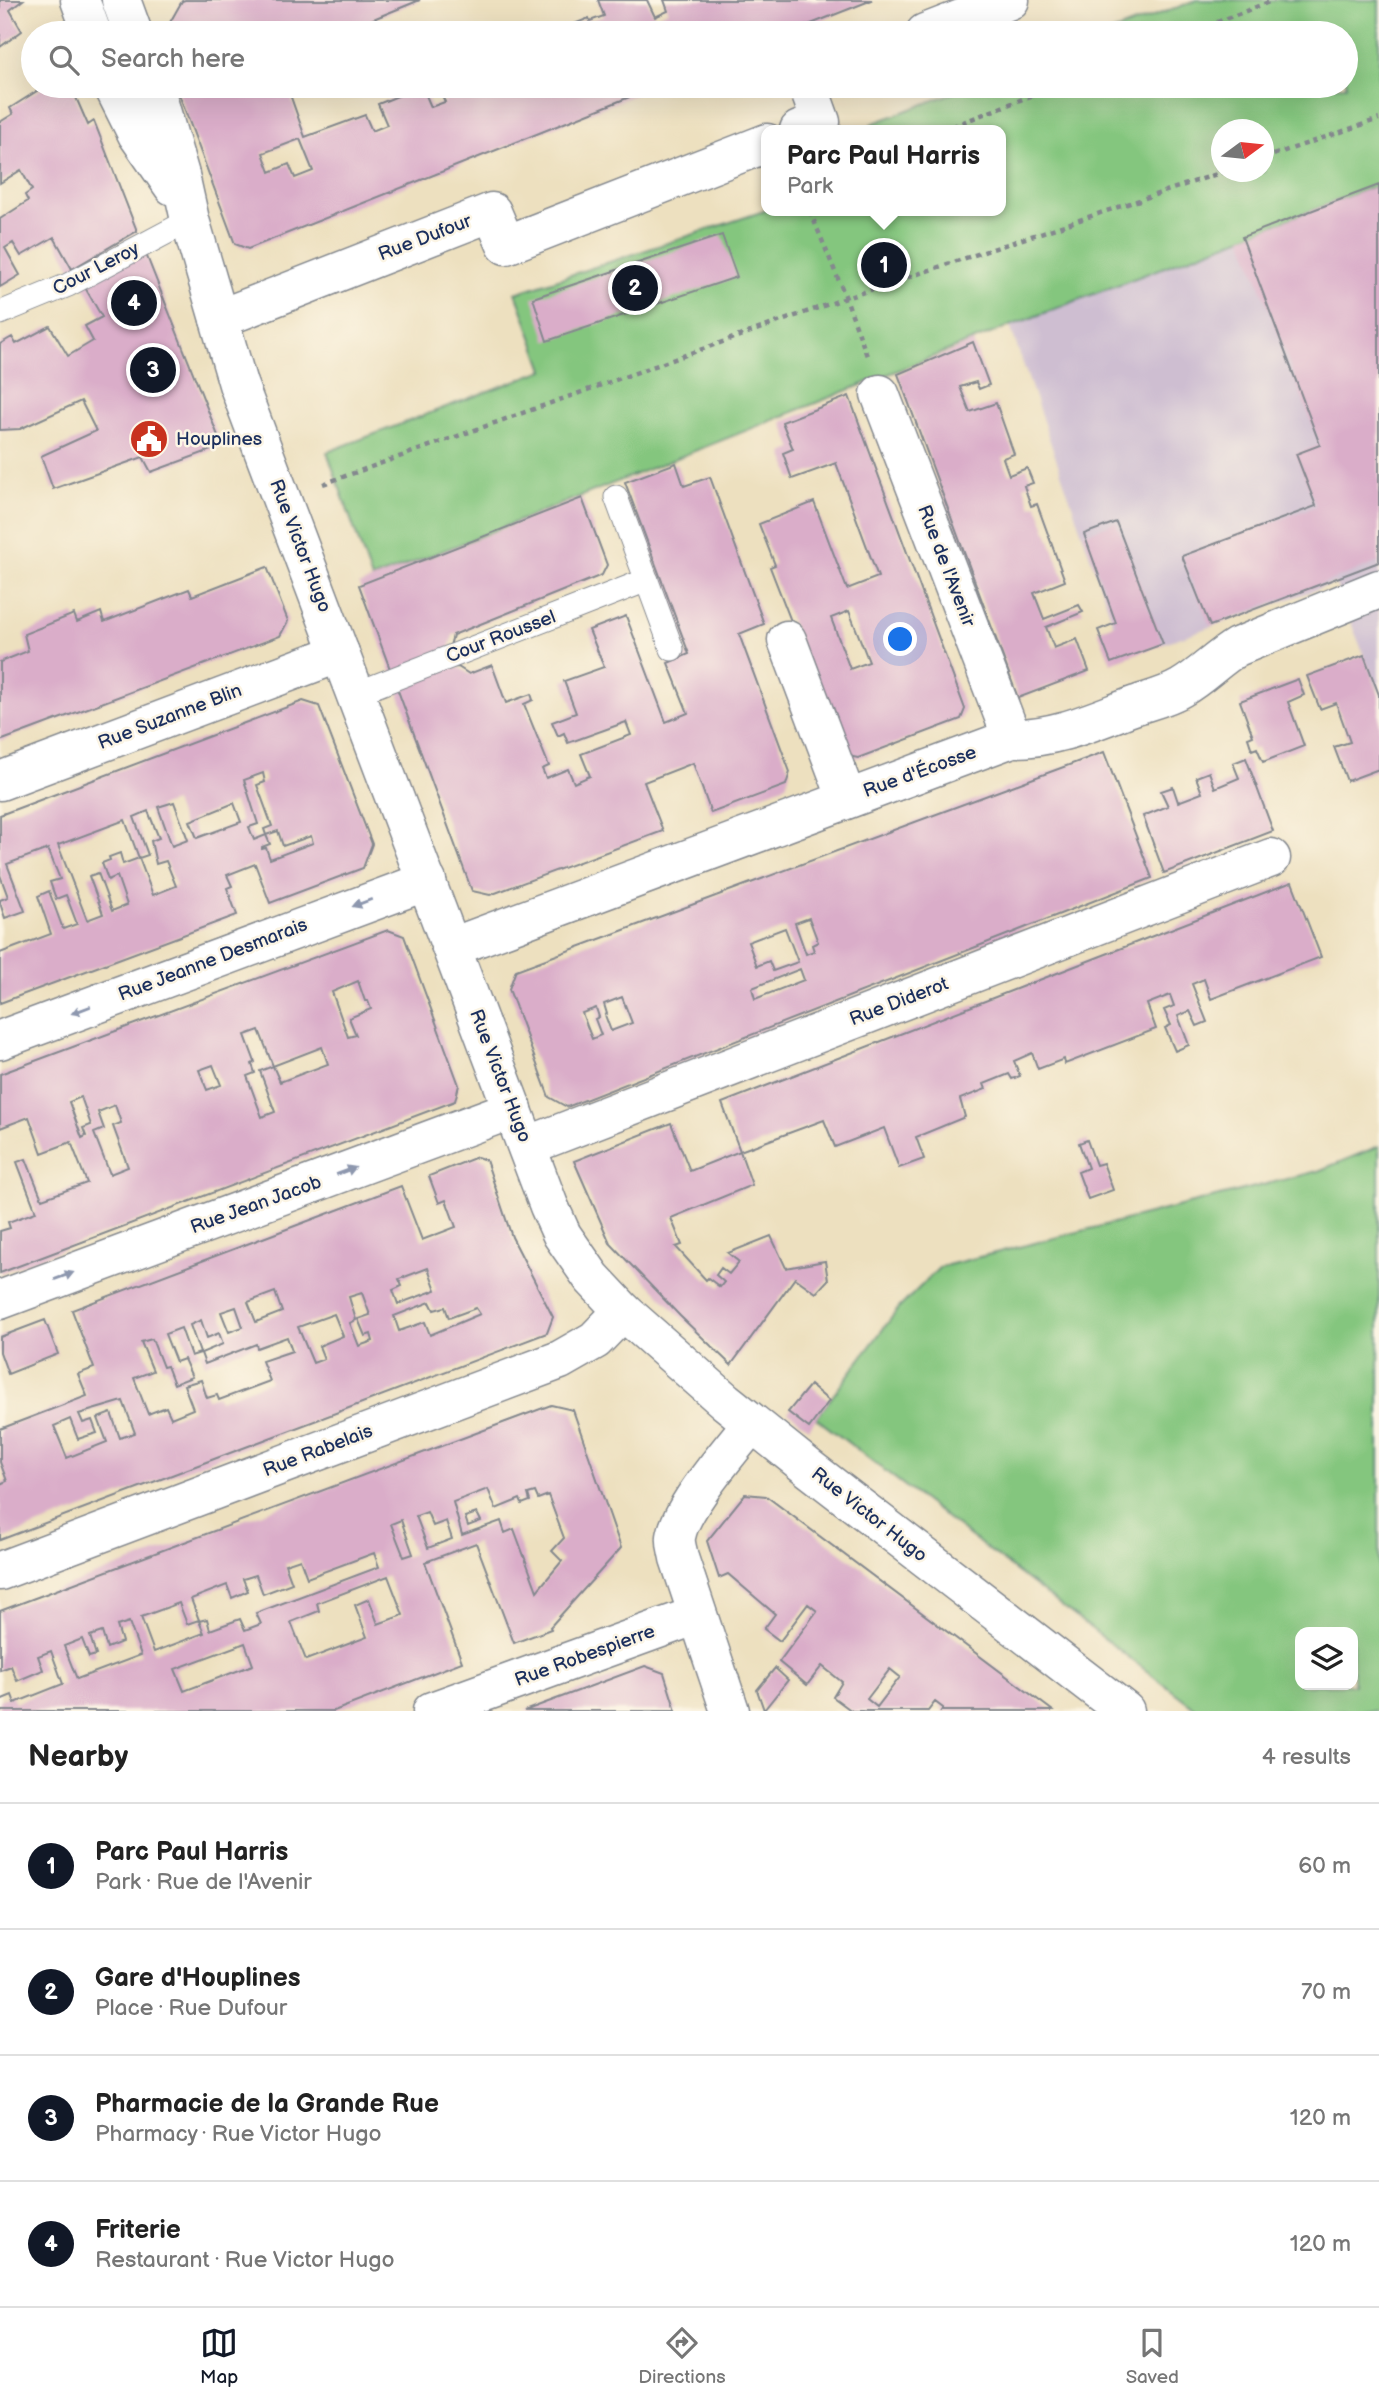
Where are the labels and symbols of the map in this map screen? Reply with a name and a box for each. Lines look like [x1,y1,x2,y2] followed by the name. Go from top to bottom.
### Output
[1211,119,1274,182] north arrow
[375,209,476,266] street label: Rue Dufour
[49,237,143,301] street label: Cour Leroy
[861,239,907,291] pin: 1
[612,262,658,314] pin: 2
[111,277,157,329] pin: 4
[130,344,176,396] pin: 3
[128,418,170,460] public building icon: Houplines
[176,428,262,451] place label: Houplines
[264,476,336,616] street label: Rue Victor Hugo
[912,502,980,631] street label: Rue de l'Avenir
[443,606,559,668] street label: Cour Roussel
[883,622,917,656] your location
[95,679,245,755] street label: Rue Suzanne Blin
[860,740,980,803] street label: Rue d'Écosse
[352,898,373,909] one-way arrow
[115,913,311,1007] street label: Rue Jeanne Desmarais
[846,973,952,1031] street label: Rue Diderot
[70,1004,91,1015] one-way arrow
[464,1006,536,1146] street label: Rue Victor Hugo
[336,1166,357,1177] one-way arrow
[187,1171,325,1239] street label: Rue Jean Jacob
[53,1271,74,1282] one-way arrow
[260,1420,376,1482] street label: Rue Rabelais
[807,1463,931,1567] street label: Rue Victor Hugo
[512,1620,658,1692] street label: Rue Robespierre

